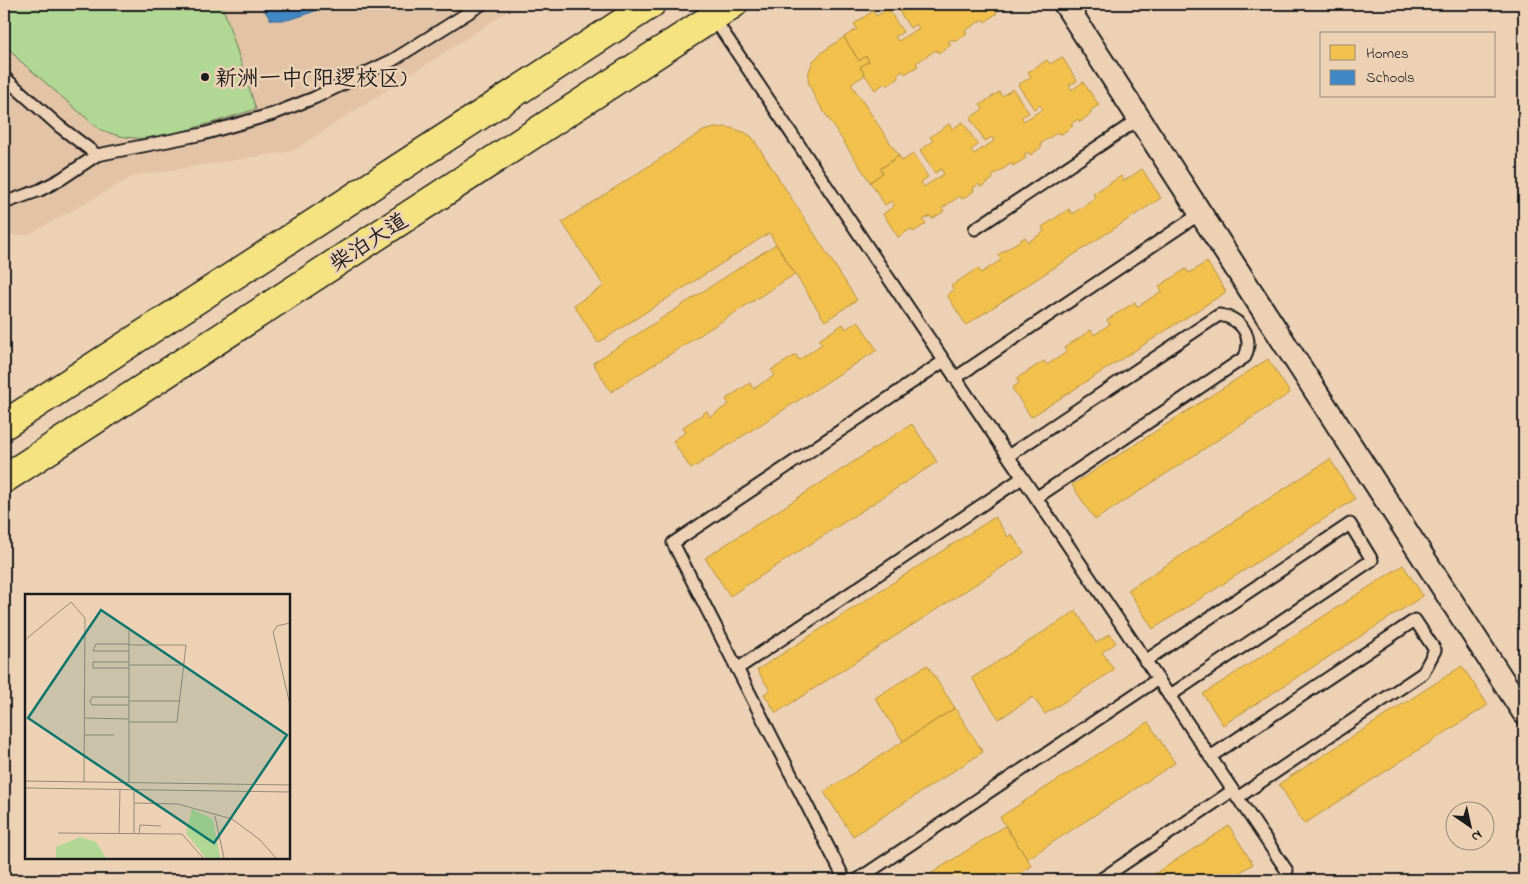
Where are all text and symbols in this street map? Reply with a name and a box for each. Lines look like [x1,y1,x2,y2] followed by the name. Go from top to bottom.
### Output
[1320,32,1496,98] legend
[1366,43,1409,65] text: Homes
[215,64,407,96] place label: 新洲一中(阳逻校区)
[1366,67,1415,89] text: Schools
[199,71,211,83] marker: 新洲一中(阳逻校区)
[324,206,415,281] street label: 柴泊大道
[25,594,290,859] inset map
[1446,802,1496,852] north arrow
[1467,824,1486,847] text: N

